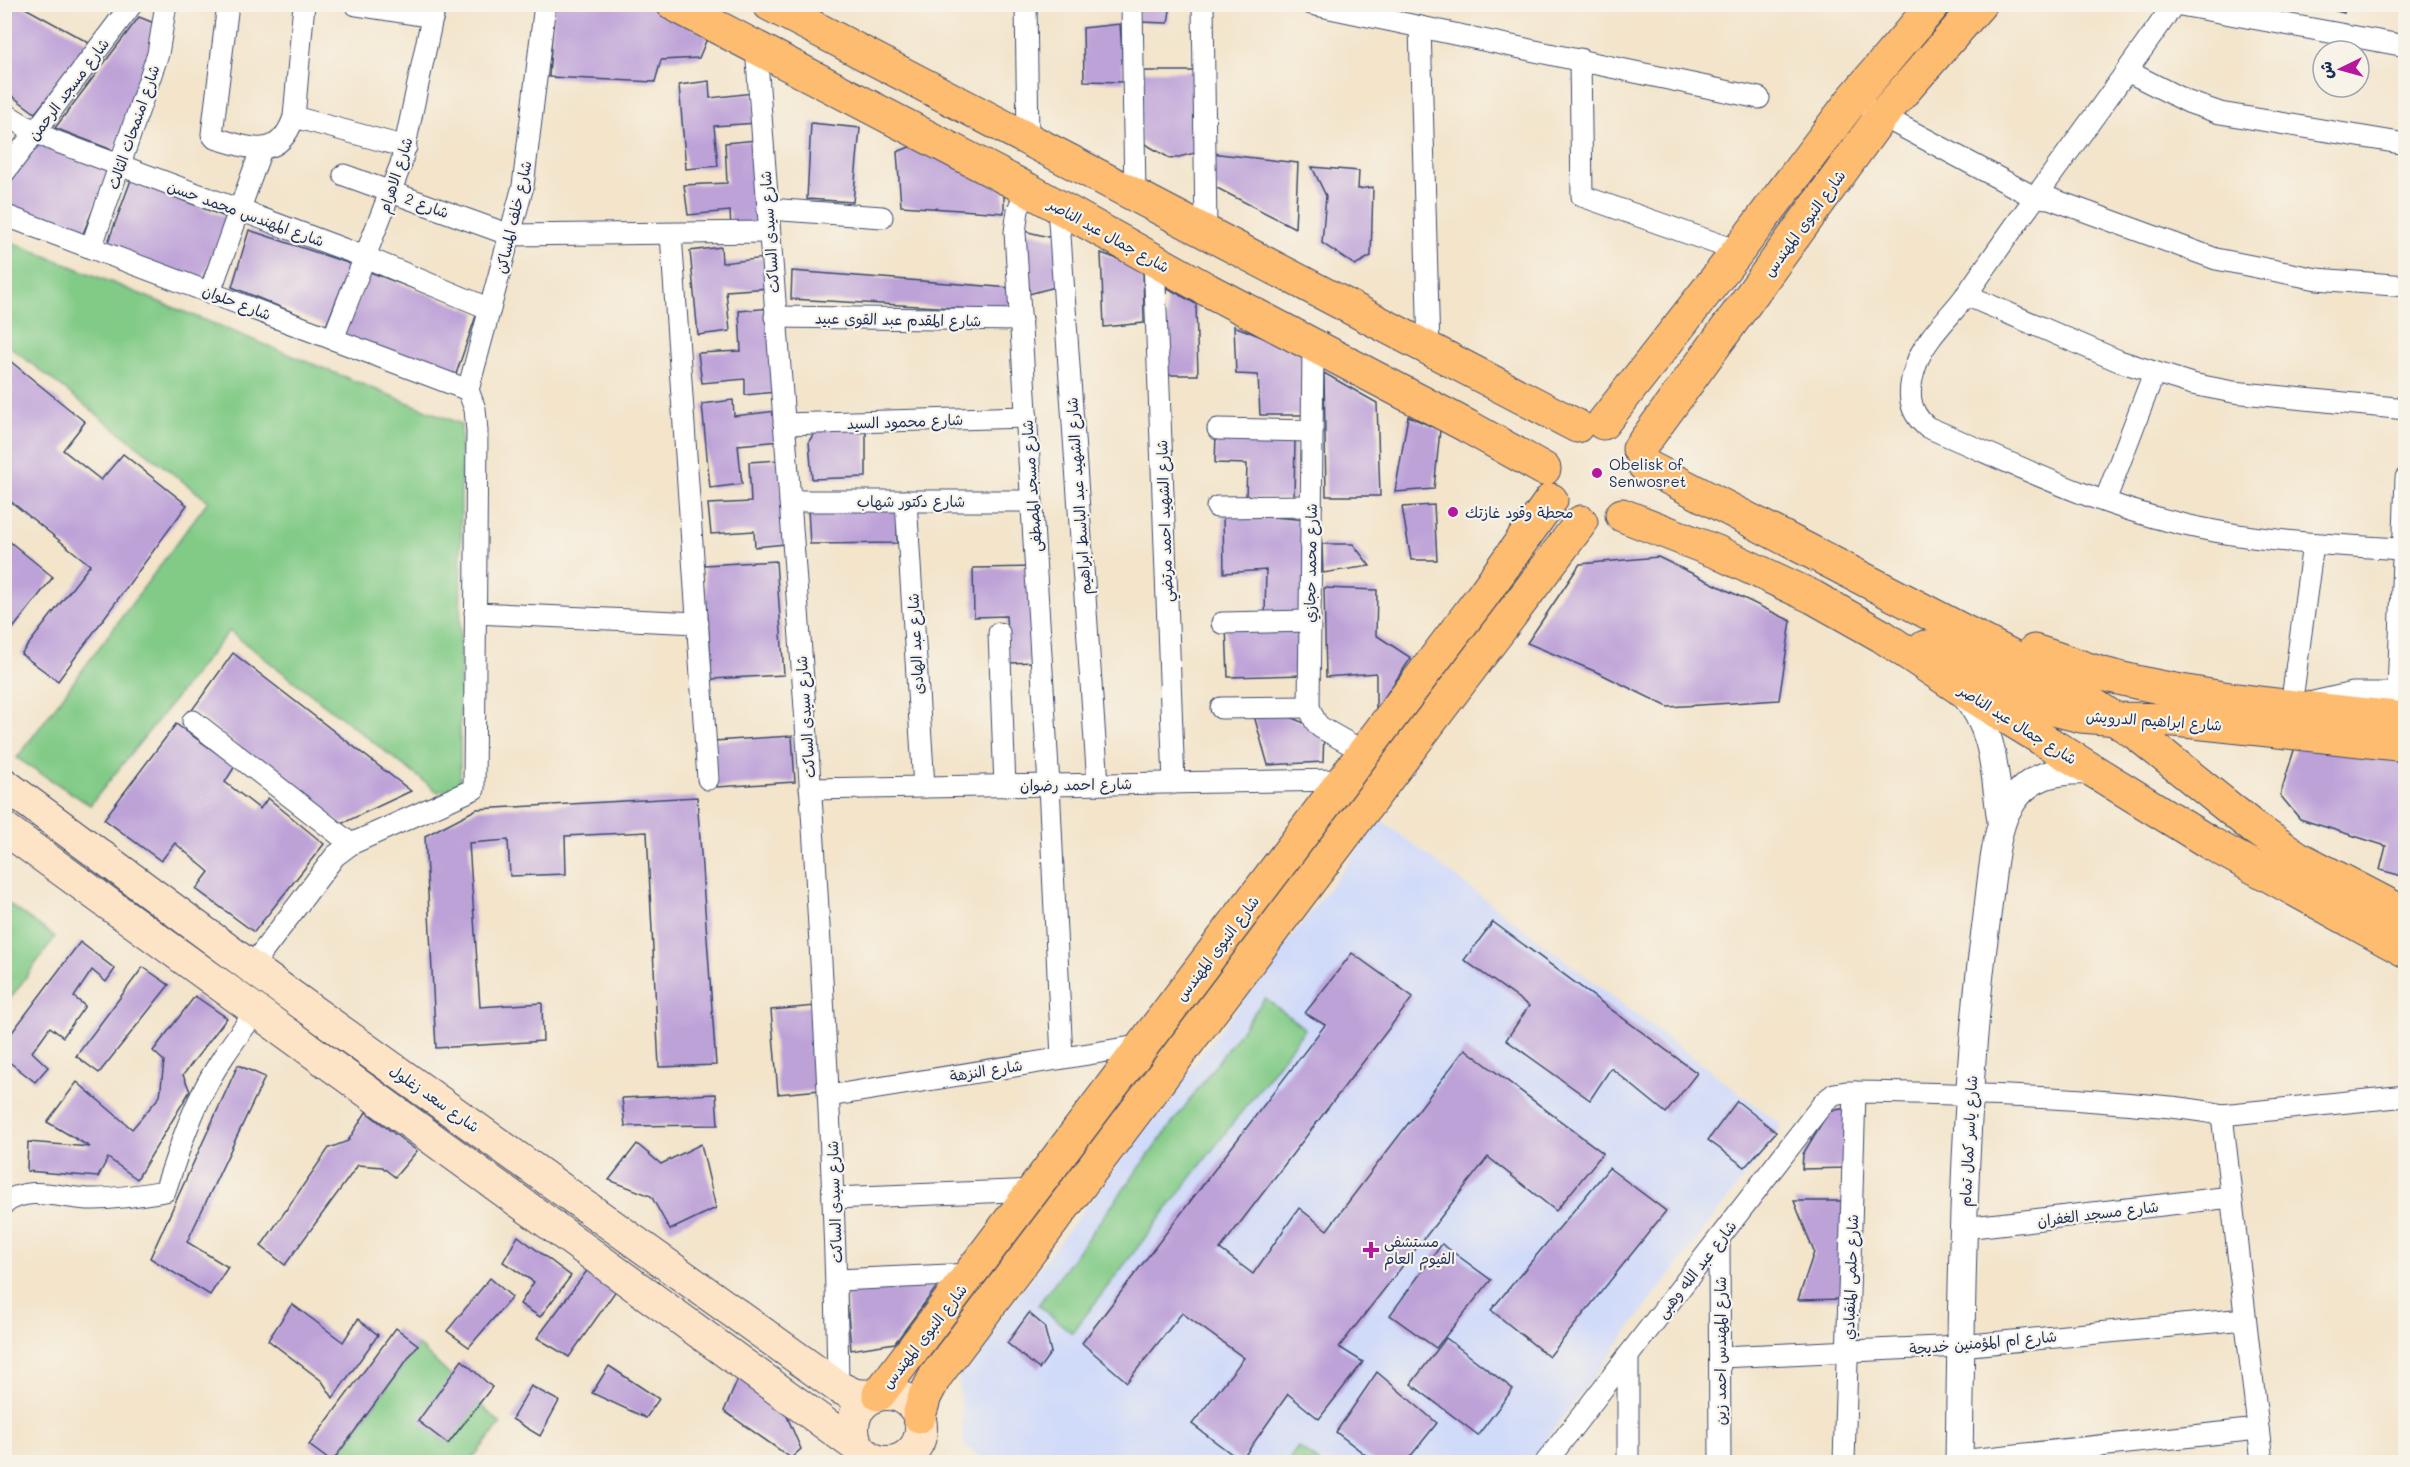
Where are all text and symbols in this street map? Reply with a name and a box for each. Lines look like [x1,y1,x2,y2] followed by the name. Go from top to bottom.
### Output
[23,34,114,145] street label: شارع مسجد الرحمن
[2311,39,2371,99] north arrow
[2314,61,2337,80] text: ش
[102,62,165,192] street label: شارع امنمحات الثالث
[373,134,420,217] street label: شارع الاهرام
[490,158,537,276] street label: شارع خلف المساكن
[1759,166,1850,281] street label: شارع النبوى المهندس
[755,170,784,294] street label: شارع سيدى الساكت
[165,175,327,252] street label: شارع المهندس محمد حسن
[402,188,452,223] street label: شارع 2
[1043,193,1173,278] street label: شارع جمال عبد الناصر
[200,280,274,325] street label: شارع حلوان
[815,308,981,332] street label: شارع المقدم عبد القوى عبيد
[1061,396,1098,595] street label: شارع الشهيد عبد الباسط ابراهيم
[846,409,964,434] street label: شارع محمود السيد
[1016,419,1047,553] street label: شارع مسجد المصطفى
[1151,439,1181,603] street label: شارع الشهيد احمد مرتضي
[1609,454,1686,491] place label: Obelisk of Senwosret
[1590,466,1604,480] marker: Obelisk of Senwosret
[857,491,965,512] street label: شارع دكتور شهاب
[1465,502,1573,522] place label: محطة وقود غازتك
[1299,503,1323,623] street label: شارع محمد حجازي
[1446,505,1460,519] marker: محطة وقود غازتك
[902,593,929,695] street label: شارع عبد الهادى
[791,655,820,779] street label: شارع سيدى الساكت
[1954,679,2081,769] street label: شارع جمال عبد الناصر
[2085,705,2223,738] street label: شارع ابراهيم الدرويش
[1020,773,1132,796] street label: شارع احمد رضوان
[1171,891,1264,1005] street label: شارع النبوى المهندس
[948,1054,1024,1087] street label: شارع النزهة
[386,1060,484,1137] street label: شارع سعد زغلول
[1955,1075,1983,1207] street label: شارع ياسر كمال تمام
[822,1140,847,1264] street label: شارع سيدى الساكت
[2036,1196,2160,1231] street label: شارع مسجد الغفران
[1838,1214,1864,1340] street label: شارع حلمى المنقبادي
[1651,1216,1741,1323] street label: شارع عبد الله وهبى
[1384,1231,1455,1271] place label: مستشفى الفيوم العام
[1362,1241,1380,1259] marker: مستشفى الفيوم العام
[1710,1276,1731,1426] street label: شارع المهندس احمد زين
[877,1280,972,1393] street label: شارع النبوى المهندس
[1908,1326,2058,1360] street label: شارع ام المؤمنين خديجة

